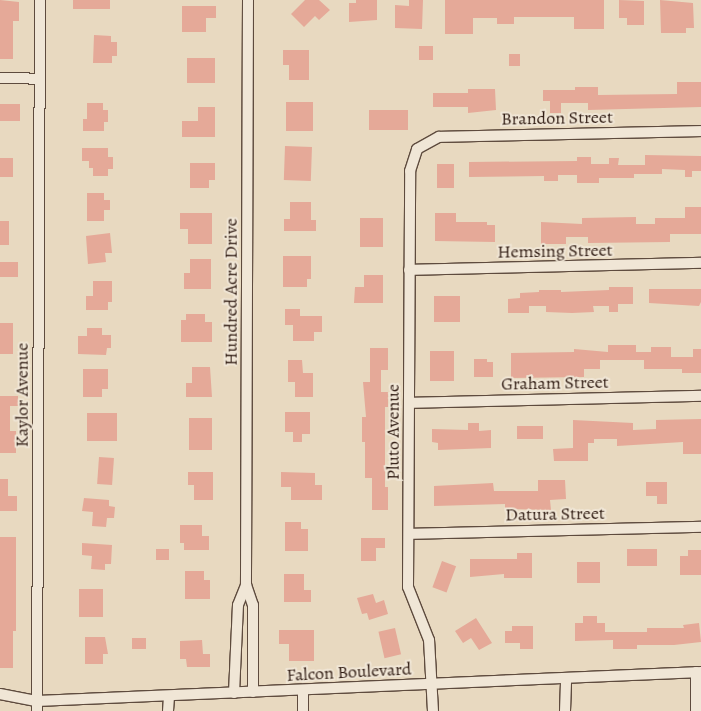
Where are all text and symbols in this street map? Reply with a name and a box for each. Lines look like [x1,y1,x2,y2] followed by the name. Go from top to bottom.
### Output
[501,106,613,130] street label: Brandon Street
[220,218,242,366] street label: Hundred Acre Drive
[497,239,613,263] street label: Hemsing Street
[11,343,33,447] street label: Kaylor Avenue
[501,371,609,395] street label: Graham Street
[382,384,404,480] street label: Pluto Avenue
[505,502,605,526] street label: Datura Street
[286,658,412,686] street label: Falcon Boulevard

